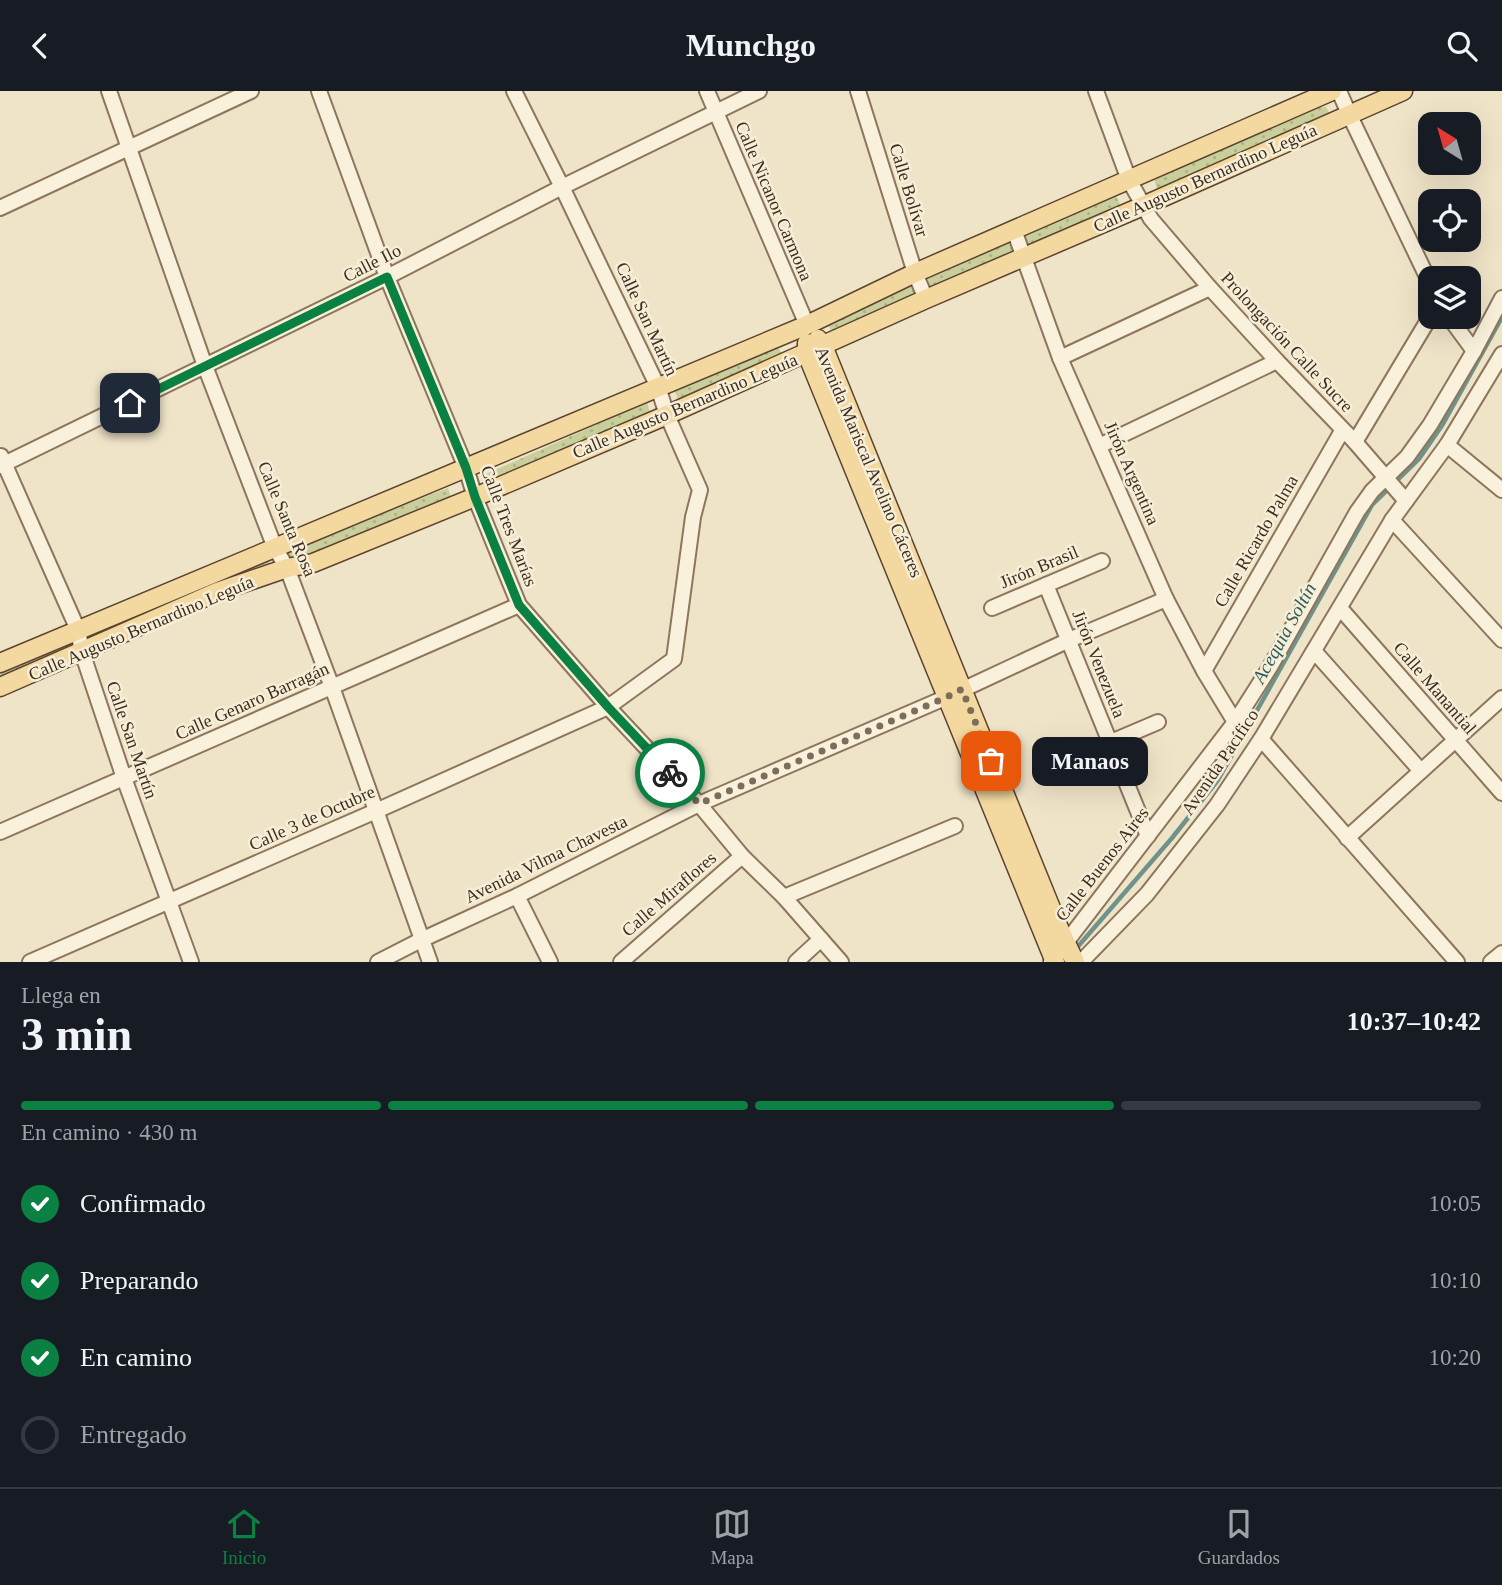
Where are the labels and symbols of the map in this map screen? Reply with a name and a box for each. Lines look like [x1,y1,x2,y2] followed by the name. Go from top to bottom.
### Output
[1418,112,1480,175] north arrow
[731,118,817,284] street label: Calle Nicanor Carmona
[1090,120,1320,236] street label: Calle Augusto Bernardino Leguía
[885,141,933,239] street label: Calle Bolívar
[340,240,404,286] street label: Calle Ilo
[612,259,682,379] street label: Calle San Martín
[1217,268,1357,416] street label: Prolongación Calle Sucre
[811,344,927,580] street label: Avenida Mariscal Avelino Cáceres
[570,349,801,463] street label: Calle Augusto Bernardino Leguía
[100,373,160,433] pin
[1100,418,1164,528] street label: Jirón Argentina
[254,458,320,580] street label: Calle Santa Rosa
[477,463,541,589] street label: Calle Tres Marías
[1210,471,1302,611] street label: Calle Ricardo Palma
[997,541,1081,593] street label: Jirón Brasil
[26,571,257,685] street label: Calle Augusto Bernardino Leguía
[1247,579,1320,689] water label: Acequia Soltín
[1068,607,1130,721] street label: Jirón Venezuela
[1390,638,1480,738] street label: Calle Manantial
[172,658,332,744] street label: Calle Genaro Barragán
[103,679,161,801] street label: Calle San Martín
[1177,705,1263,819] street label: Avenida Pacífico
[961,731,1021,791] pin
[1033,737,1148,785] callout: Manaos
[635,738,705,808] courier
[246,781,378,855] street label: Calle 3 de Octubre
[1051,803,1153,925] street label: Calle Buenos Aires
[462,811,630,907] street label: Avenida Vilma Chavesta
[618,848,720,940] street label: Calle Miraflores

